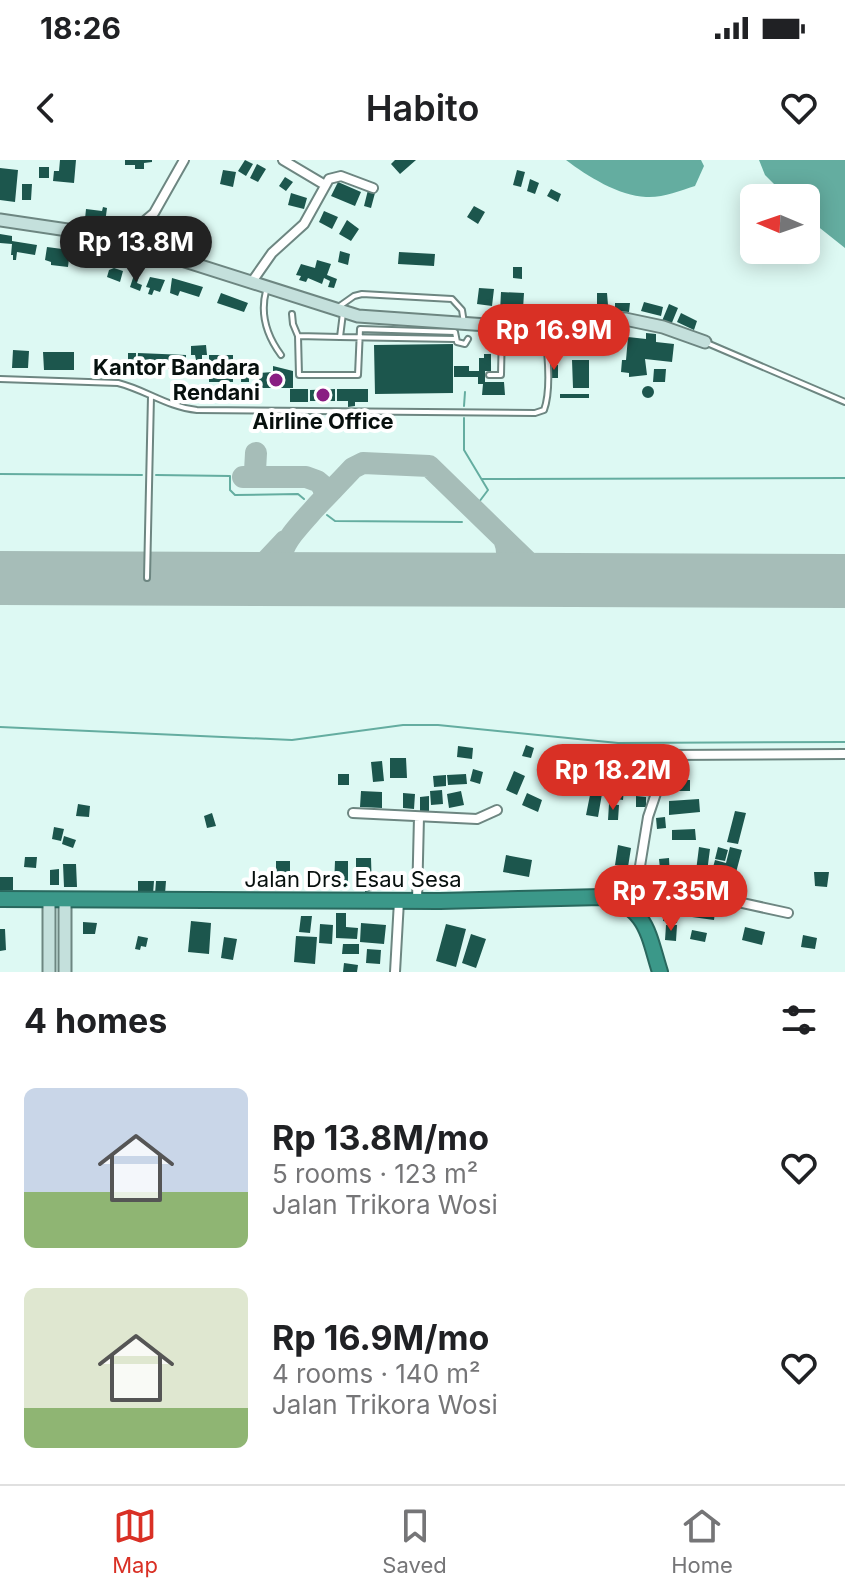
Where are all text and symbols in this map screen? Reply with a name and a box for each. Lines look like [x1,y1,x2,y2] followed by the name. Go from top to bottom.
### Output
[40,10,121,46] text: 18:26
[24,86,68,130] icon: back
[366,86,479,130] text: Habito
[777,86,821,130] icon: heart
[740,184,820,264] north arrow
[740,184,820,264] map controls
[53,216,219,284] pin: Rp 13.8M
[78,226,194,257] text: Rp 13.8M
[471,304,637,372] pin: Rp 16.9M
[496,314,612,345] text: Rp 16.9M
[93,354,260,405] place label: Kantor Bandara Rendani
[267,371,285,389] marker: Kantor Bandara Rendani
[314,386,332,404] marker: Airline Office
[252,408,394,434] place label: Airline Office
[530,744,696,812] pin: Rp 18.2M
[555,754,671,785] text: Rp 18.2M
[588,865,754,933] pin: Rp 7.35M
[244,866,462,892] street label: Jalan Drs. Esau Sesa
[612,875,730,906] text: Rp 7.35M
[777,998,821,1042] icon: filters
[24,1000,167,1041] text: 4 homes
[272,1117,489,1158] text: Rp 13.8M/mo
[88,1120,184,1216] icon: home
[777,1146,821,1190] icon: heart
[272,1158,478,1189] text: 5 rooms · 123 m²
[272,1189,498,1220] text: Jalan Trikora Wosi
[272,1317,489,1358] text: Rp 16.9M/mo
[88,1320,184,1416] icon: home
[777,1346,821,1390] icon: heart
[272,1358,481,1389] text: 4 rooms · 140 m²
[272,1389,498,1420] text: Jalan Trikora Wosi
[112,1504,158,1578] tab: Map
[382,1504,447,1578] tab: Saved
[671,1504,733,1578] tab: Home

